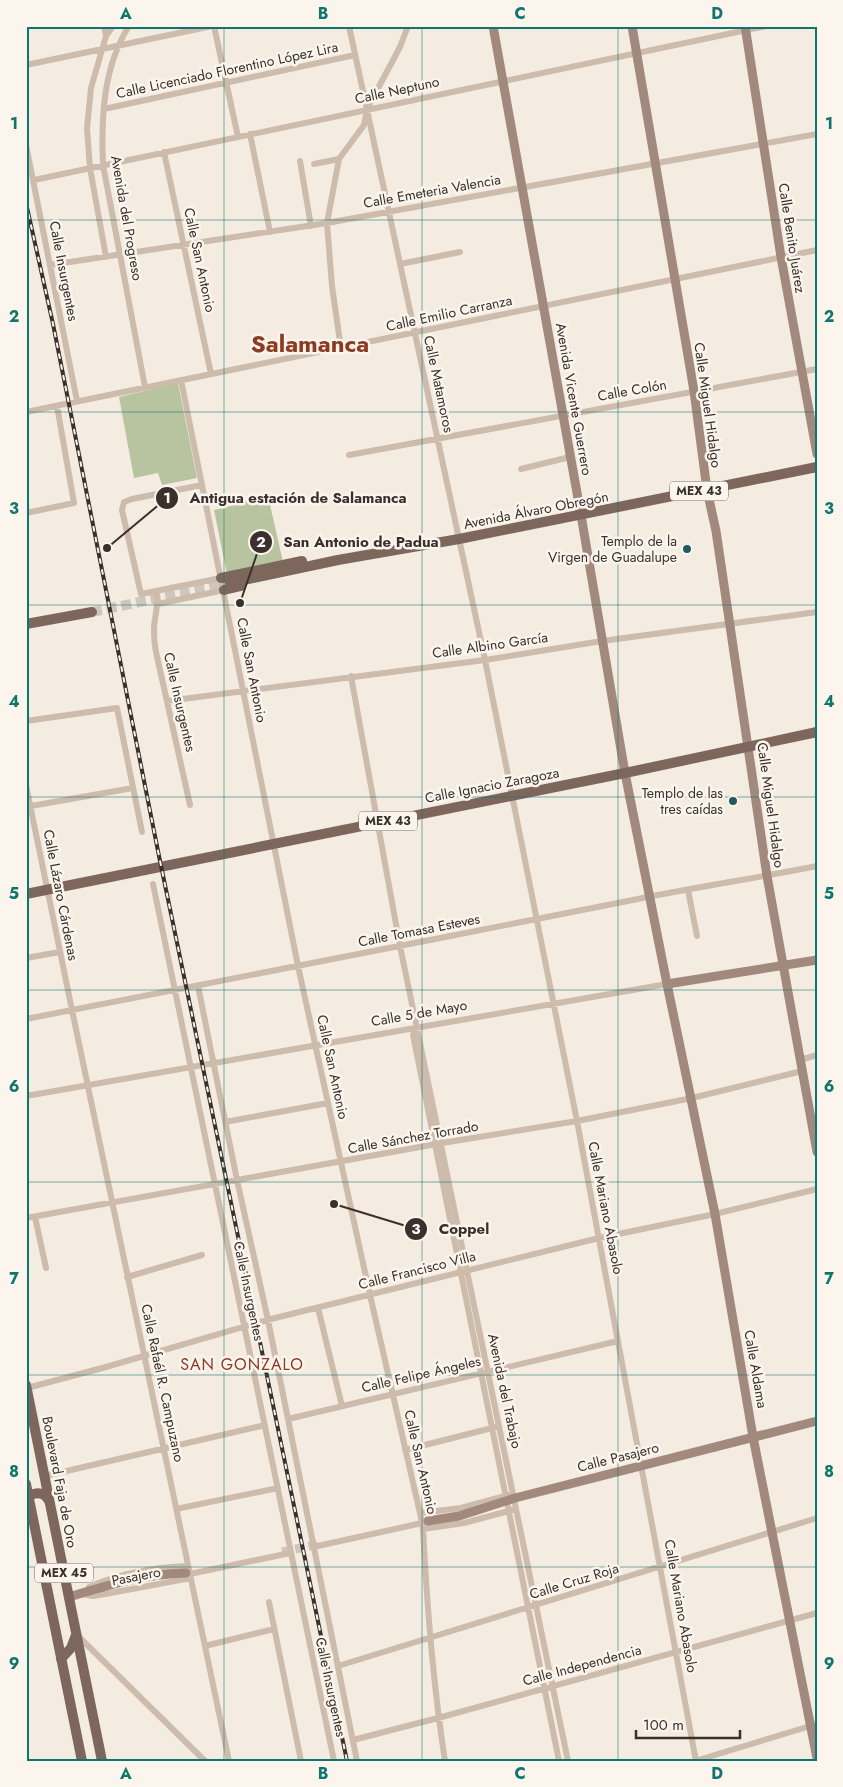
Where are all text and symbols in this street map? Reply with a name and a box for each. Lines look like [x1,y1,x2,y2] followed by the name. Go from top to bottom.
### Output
[119,2,132,25] text: A
[318,2,328,25] text: B
[514,2,526,25] text: C
[711,2,723,25] text: D
[114,37,340,103] street label: Calle Licenciado Florentino López Lira
[353,71,441,109] street label: Calle Neptuno
[10,112,18,135] text: 1
[825,112,833,135] text: 1
[106,154,148,283] street label: Avenida del Progreso
[362,169,502,213] street label: Calle Emeteria Valencia
[773,182,811,295] street label: Calle Benito Juárez
[179,206,221,314] street label: Calle San Antonio
[45,219,84,323] street label: Calle Insurgentes
[384,290,514,336] street label: Calle Emilio Carranza
[9,305,19,328] text: 2
[824,305,834,328] text: 2
[551,321,597,477] street label: Avenida Vicente Guerrero
[251,326,369,361] district label: Salamanca
[419,334,459,435] street label: Calle Matamoros
[689,341,727,469] street label: Calle Miguel Hidalgo
[596,374,668,406] street label: Calle Colón
[670,482,728,501] road number: MEX 43
[155,483,417,513] callout: Antigua estación de Salamanca
[462,486,610,534] street label: Avenida Álvaro Obregón
[163,487,171,509] text: 1
[188,487,407,509] text: Antigua estación de Salamanca
[9,497,19,520] text: 3
[824,497,834,520] text: 3
[249,527,449,557] callout: San Antonio de Padua
[256,531,266,553] text: 2
[283,531,439,553] text: San Antonio de Padua
[548,531,677,567] place label: Templo de la Virgen de Guadalupe
[681,543,693,555] marker: Templo de la Virgen de Guadalupe
[232,616,272,724] street label: Calle San Antonio
[431,627,549,663] street label: Calle Albino García
[159,650,201,754] street label: Calle Insurgentes
[8,690,20,713] text: 4
[823,690,835,713] text: 4
[752,741,790,869] street label: Calle Miguel Hidalgo
[423,762,561,808] street label: Calle Ignacio Zaragoza
[642,783,723,819] place label: Templo de las tres caídas
[727,795,739,807] marker: Templo de las tres caídas
[359,811,417,830] road number: MEX 43
[38,828,84,963] street label: Calle Lázaro Cárdenas
[9,882,19,905] text: 5
[824,882,834,905] text: 5
[356,908,482,952] street label: Calle Tomasa Esteves
[369,995,469,1031] street label: Calle 5 de Mayo
[312,1013,354,1121] street label: Calle San Antonio
[9,1075,19,1098] text: 6
[824,1075,834,1098] text: 6
[346,1116,480,1158] street label: Calle Sánchez Torrado
[583,1140,629,1276] street label: Calle Mariano Abasolo
[403,1214,499,1244] callout: Coppel
[411,1218,421,1240] text: 3
[439,1218,489,1240] text: Coppel
[229,1239,269,1343] street label: Calle Insurgentes
[356,1246,478,1294] street label: Calle Francisco Villa
[9,1267,19,1290] text: 7
[824,1267,834,1290] text: 7
[136,1302,190,1464] street label: Calle Rafaél R. Campuzano
[739,1328,773,1410] street label: Calle Aldama
[483,1332,527,1451] street label: Avenida del Trabajo
[359,1350,483,1397] street label: Calle Felipe Ángeles
[180,1353,304,1376] district label: SAN GONZALO
[399,1408,443,1516] street label: Calle San Antonio
[37,1415,83,1550] street label: Boulevard Faja de Oro
[575,1437,661,1477] street label: Calle Pasajero
[9,1460,19,1483] text: 8
[824,1460,834,1483] text: 8
[659,1538,703,1674] street label: Calle Mariano Abasolo
[527,1558,621,1604] street label: Calle Cruz Roja
[110,1561,162,1591] street label: Pasajero
[35,1564,93,1582] road number: MEX 45
[311,1635,351,1739] street label: Calle Insurgentes
[520,1640,644,1690] street label: Calle Independencia
[9,1652,19,1675] text: 9
[824,1652,834,1675] text: 9
[636,1707,739,1739] scale bar
[643,1714,684,1736] text: 100 m
[119,1762,132,1785] text: A
[318,1762,328,1785] text: B
[514,1762,526,1785] text: C
[711,1762,723,1785] text: D

